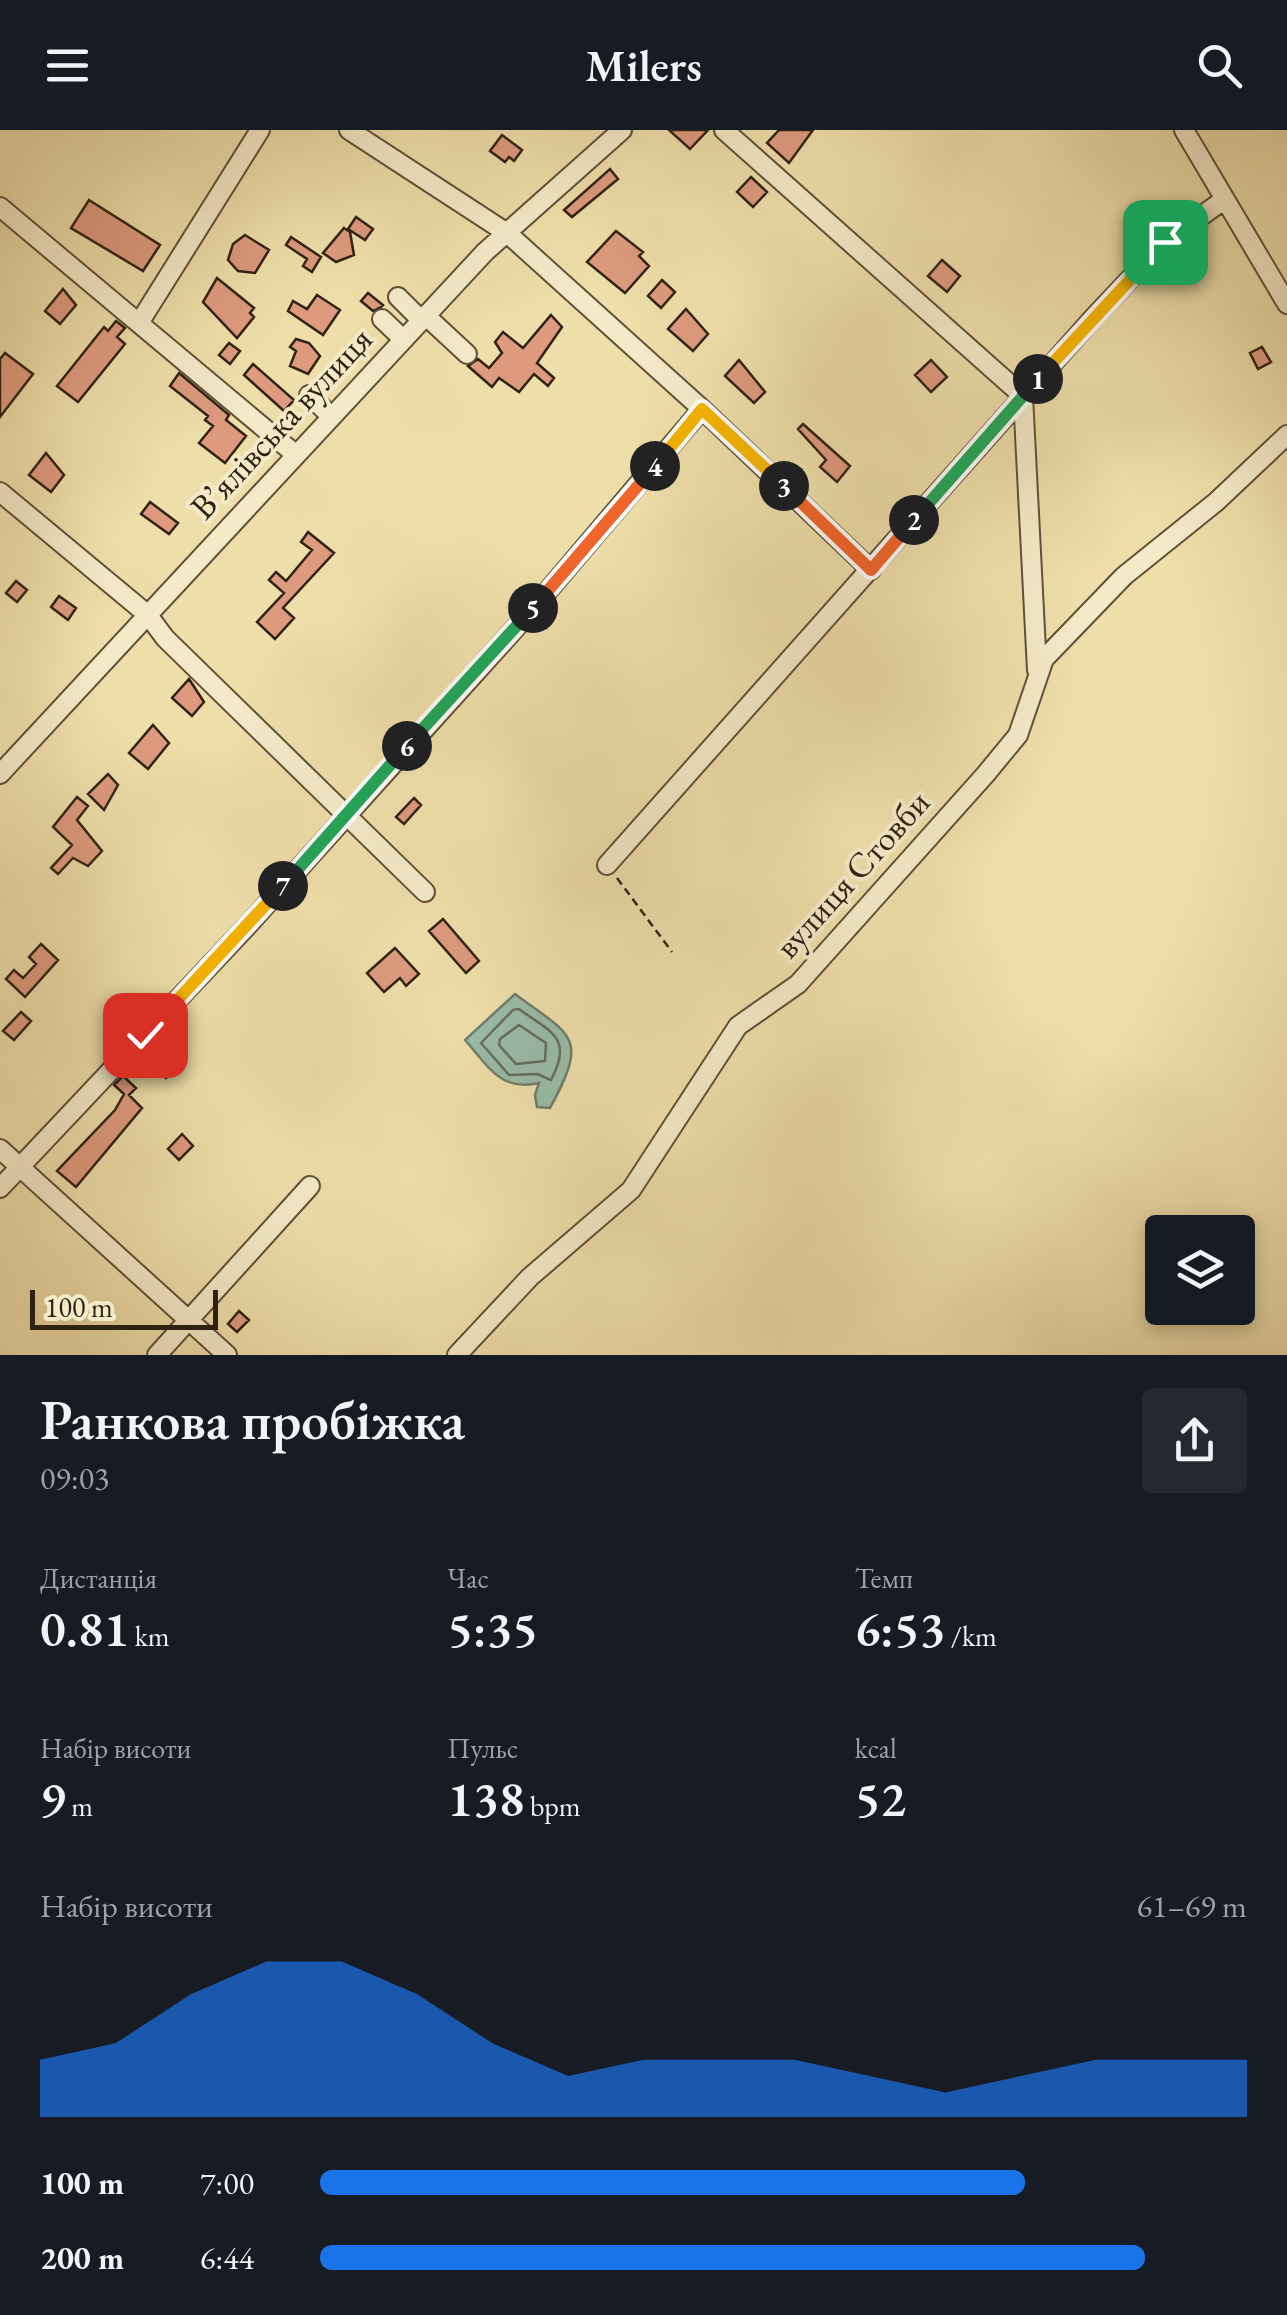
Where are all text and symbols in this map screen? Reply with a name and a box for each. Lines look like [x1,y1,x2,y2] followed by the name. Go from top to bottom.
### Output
[585,36,702,94] text: Milers
[40,38,95,93] icon: menu
[1192,38,1247,93] icon: search
[1123,200,1208,285] pin
[1138,215,1193,270] icon: arrive
[180,317,382,529] street label: В’ялівська вулиця
[1013,354,1063,404] pin: 1
[1031,361,1045,397] text: 1
[630,441,680,491] pin: 4
[648,448,662,484] text: 4
[759,461,809,511] pin: 3
[777,468,791,504] text: 3
[889,495,939,545] pin: 2
[907,502,921,538] text: 2
[508,583,558,633] pin: 5
[526,590,540,626] text: 5
[382,721,432,771] pin: 6
[400,728,414,764] text: 6
[764,780,940,968] street label: вулиця Стовби
[258,861,308,911] pin: 7
[276,868,290,904] text: 7
[103,993,188,1078] pin
[118,1008,173,1063] icon: check
[1145,1215,1255,1325] map controls
[1145,1215,1255,1325] button: layers
[30,1285,218,1330] scale bar
[45,1289,113,1325] text: 100 m
[40,1384,465,1455] text: Ранкова пробіжка
[1142,1388,1247,1493] button: share
[40,1457,109,1499] text: 09:03
[40,1560,157,1596] text: Дистанція
[447,1560,489,1596] text: Час
[855,1560,913,1596] text: Темп
[40,1596,129,1661] text: 0.81
[447,1596,538,1661] text: 5:35
[855,1596,945,1661] text: 6:53
[129,1618,170,1654] text: km
[945,1618,997,1654] text: /km
[40,1730,191,1766] text: Набір висоти
[447,1730,518,1766] text: Пульс
[855,1730,897,1766] text: kcal
[40,1766,66,1831] text: 9
[447,1766,524,1831] text: 138
[855,1766,906,1831] text: 52
[66,1788,93,1824] text: m
[524,1788,581,1824] text: bpm
[40,1885,213,1927] text: Набір висоти
[1137,1885,1247,1927] text: 61–69 m
[40,2162,124,2204] text: 100 m
[200,2162,254,2204] text: 7:00
[40,2237,124,2279] text: 200 m
[200,2237,254,2279] text: 6:44

